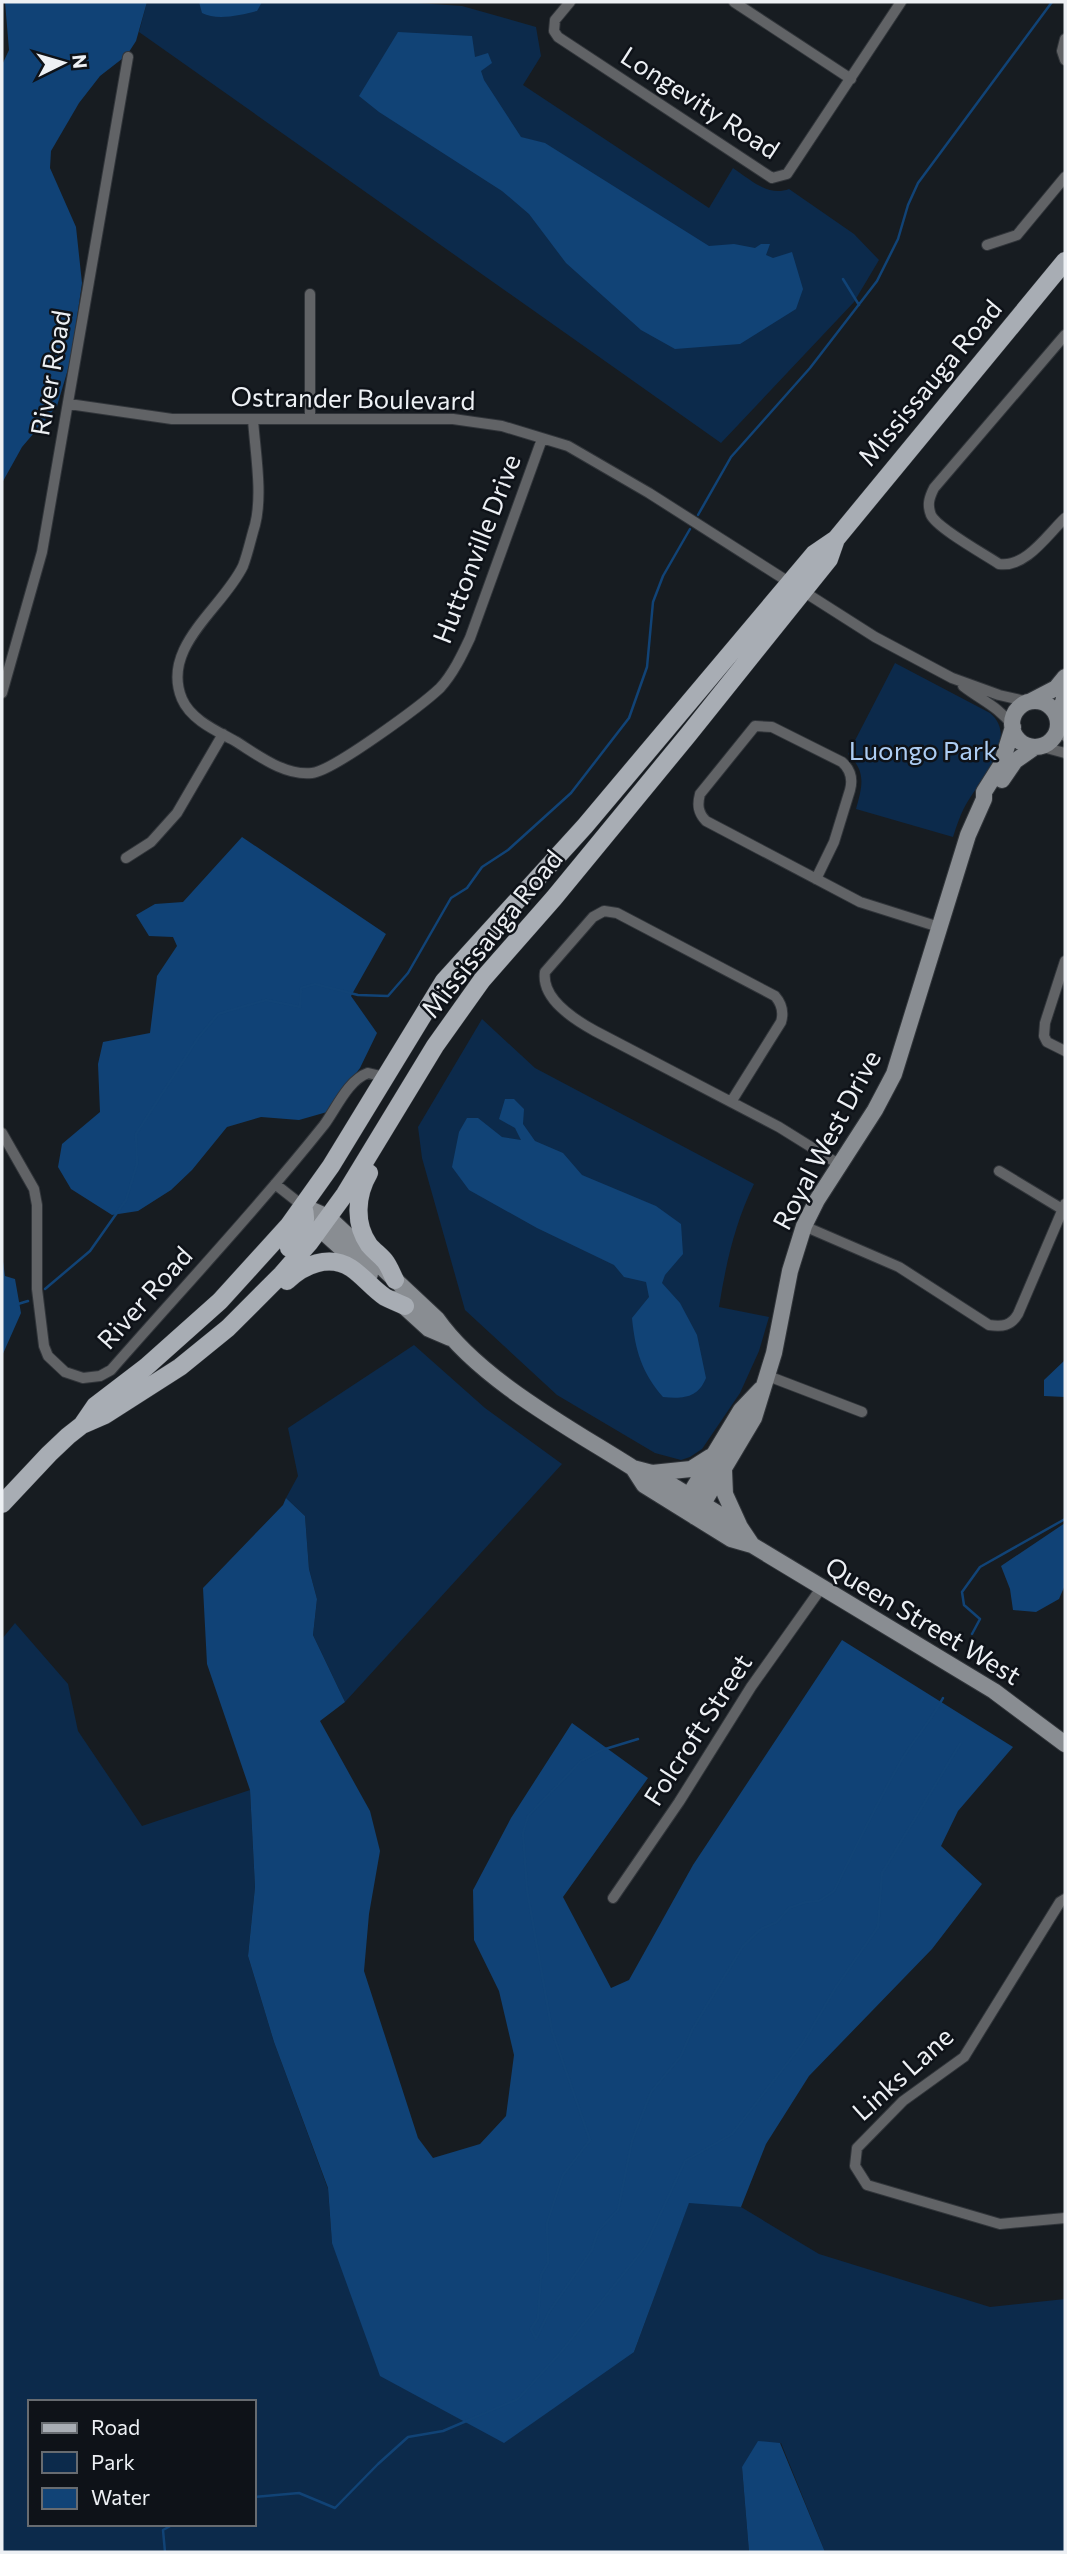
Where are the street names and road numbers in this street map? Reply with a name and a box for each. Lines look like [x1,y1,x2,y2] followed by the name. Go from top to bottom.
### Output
[616,39,786,164] street label: Longevity Road
[851,293,1007,471] street label: Mississauga Road
[23,308,76,438] street label: River Road
[230,380,476,415] street label: Ostrander Boulevard
[425,450,526,647] street label: Huttonville Drive
[414,843,568,1023] street label: Mississauga Road
[765,1044,886,1234] street label: Royal West Drive
[90,1240,198,1354] street label: River Road
[820,1549,1027,1690] street label: Queen Street West
[636,1648,757,1811] street label: Folcroft Street
[845,2020,959,2126] street label: Links Lane

